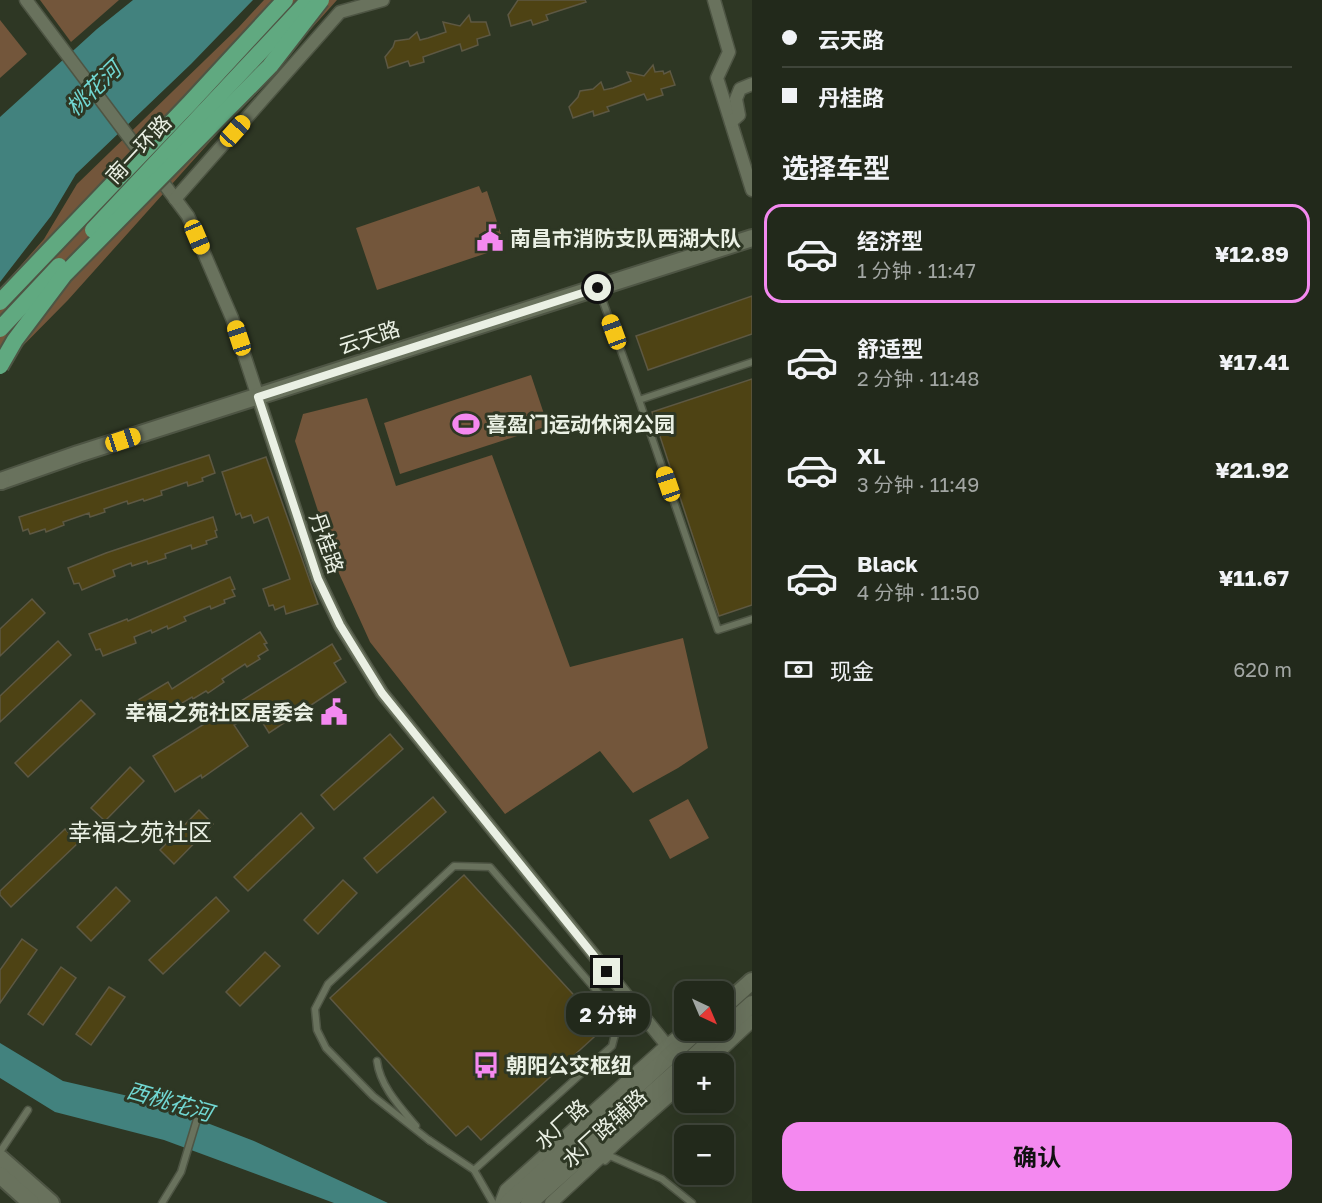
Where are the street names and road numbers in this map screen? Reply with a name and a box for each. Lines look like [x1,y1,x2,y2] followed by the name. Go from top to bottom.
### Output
[100,109,176,189] street label: 南一环路
[335,315,403,359] street label: 云天路
[304,509,350,577] street label: 丹桂路
[556,1083,652,1173] street label: 水厂路辅路
[529,1093,593,1155] street label: 水厂路

